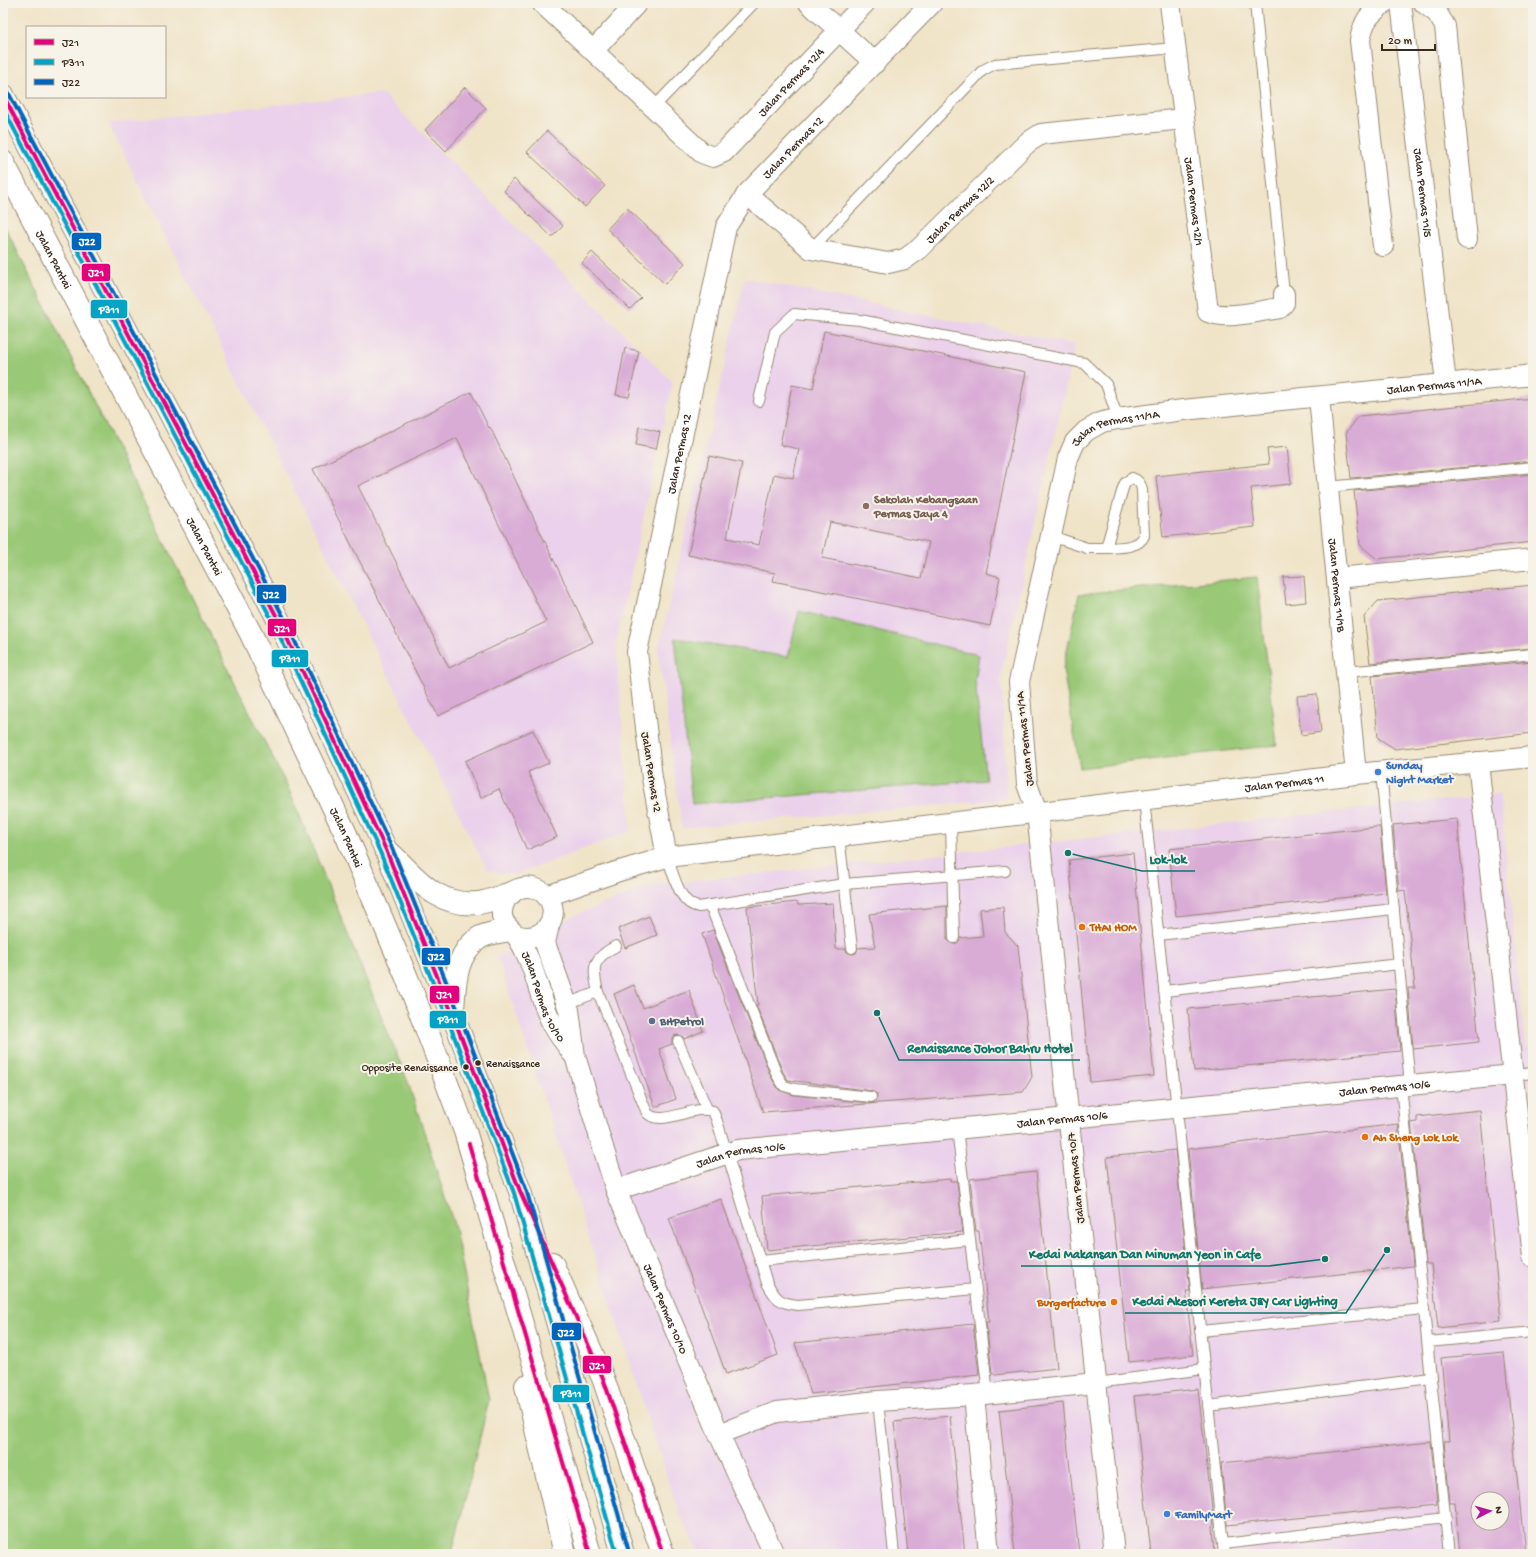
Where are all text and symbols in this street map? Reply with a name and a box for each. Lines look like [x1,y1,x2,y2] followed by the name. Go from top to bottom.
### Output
[26,26,166,98] legend
[1382,26,1435,52] scale bar
[1388,35,1413,49] text: 20 m
[62,37,79,51] text: J21
[756,45,828,120] street label: Jalan Permas 12/4
[61,57,85,71] text: P311
[62,77,80,91] text: J22
[761,114,827,182] street label: Jalan Permas 12
[1409,148,1434,238] street label: Jalan Permas 11/5
[1180,157,1205,247] street label: Jalan Permas 12/1
[924,174,998,247] street label: Jalan Permas 12/2
[31,229,74,292] street label: Jalan Pantai
[71,232,102,251] line badge: J22
[78,237,96,249] text: J22
[81,263,111,282] line badge: J21
[87,268,104,280] text: J21
[90,299,128,319] line badge: P311
[98,305,119,317] text: P311
[1386,375,1483,399] street label: Jalan Permas 11/1A
[1069,408,1161,449] street label: Jalan Permas 11/1A
[665,413,696,495] street label: Jalan Permas 12
[873,494,978,522] place label: Sekolah Kebangsaan Permas Jaya 4
[861,501,871,511] marker: Sekolah Kebangsaan Permas Jaya 4
[182,516,224,579] street label: Jalan Pantai
[1324,538,1347,634] street label: Jalan Permas 11/1B
[256,584,287,604] line badge: J22
[262,590,280,602] text: J22
[267,618,297,637] line badge: J21
[273,624,290,636] text: J21
[271,649,309,668] line badge: P311
[279,654,300,666] text: P311
[1014,690,1038,787] street label: Jalan Permas 11/1A
[637,731,663,814] street label: Jalan Permas 12
[1386,760,1454,788] place label: Sunday Night Market
[1373,767,1383,777] marker: Sunday Night Market
[1244,773,1325,796] street label: Jalan Permas 11
[326,806,364,871] street label: Jalan Pantai
[1142,846,1195,871] callout: Lok-lok
[1150,853,1189,868] text: Lok-lok
[1077,922,1087,932] marker: THAI HOM
[1089,922,1137,936] place label: THAI HOM
[421,947,451,966] line badge: J22
[517,950,567,1046] street label: Jalan Permas 10/10
[427,952,445,964] text: J22
[429,985,460,1004] line badge: J21
[435,990,452,1002] text: J21
[429,1010,467,1029] line badge: P311
[437,1015,458,1027] text: P311
[647,1016,657,1026] marker: BHPetrol
[659,1016,704,1030] place label: BHPetrol
[899,1035,1080,1060] callout: Renaissance Johor Bahru Hotel
[906,1042,1073,1057] text: Renaissance Johor Bahru Hotel
[473,1058,483,1068] marker: Renaissance
[486,1059,540,1071] place label: Renaissance
[461,1062,471,1072] marker: Opposite Renaissance
[362,1063,458,1075] place label: Opposite Renaissance
[1339,1078,1432,1101] street label: Jalan Permas 10/6
[1016,1109,1109,1132] street label: Jalan Permas 10/6
[1065,1131,1089,1224] street label: Jalan Permas 10/7
[1360,1132,1370,1142] marker: Ah Sheng Lok Lok
[1372,1132,1459,1146] place label: Ah Sheng Lok Lok
[695,1140,787,1172] street label: Jalan Permas 10/6
[1021,1241,1269,1266] callout: Kedai Makansan Dan Minuman Yeon in Cafe
[1028,1247,1262,1263] text: Kedai Makansan Dan Minuman Yeon in Cafe
[639,1262,690,1357] street label: Jalan Permas 10/10
[1125,1288,1346,1313] callout: Kedai Akesori Kereta J&Y Car Lighting
[1131,1295,1338,1310] text: Kedai Akesori Kereta J&Y Car Lighting
[1036,1297,1107,1311] place label: Burgerfacture
[1109,1297,1119,1307] marker: Burgerfacture
[551,1322,582,1341] line badge: J22
[557,1328,575,1340] text: J22
[582,1355,612,1374] line badge: J21
[588,1361,605,1373] text: J21
[552,1384,590,1403] line badge: P311
[560,1389,581,1401] text: P311
[1470,1491,1510,1531] north arrow
[1492,1506,1504,1514] text: N
[1162,1509,1172,1519] marker: FamilyMart
[1174,1509,1233,1523] place label: FamilyMart

